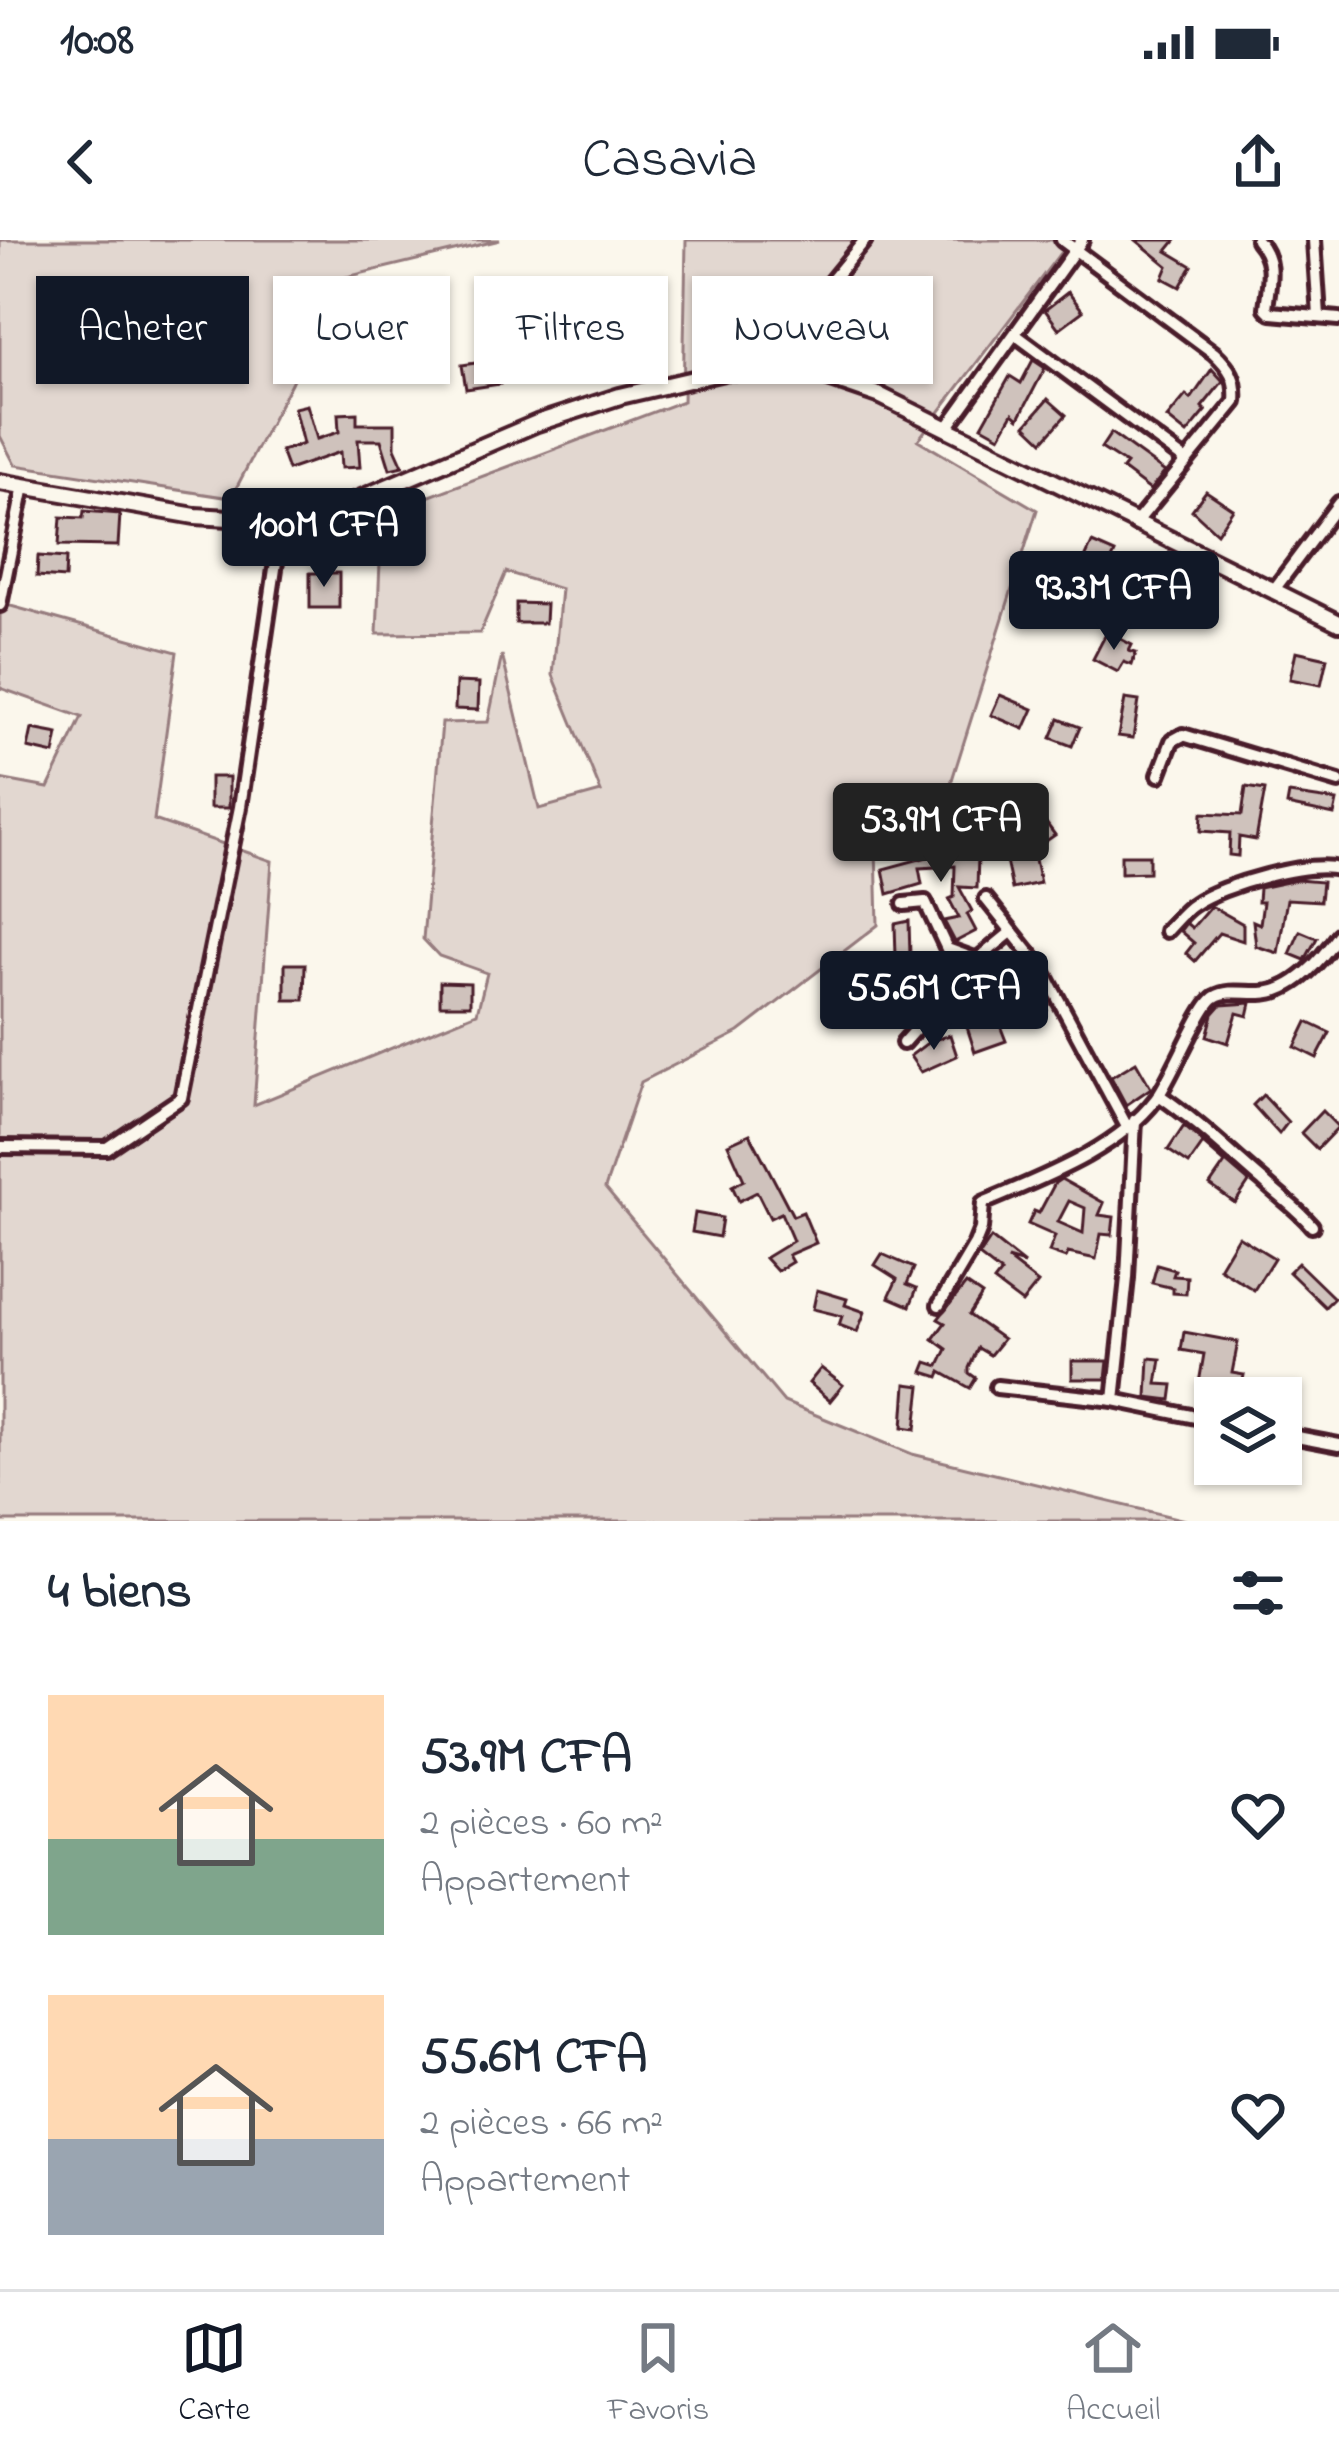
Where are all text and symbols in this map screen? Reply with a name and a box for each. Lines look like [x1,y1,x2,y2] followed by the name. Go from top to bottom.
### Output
[60,9,134,75] text: 10:08
[582,123,757,201] text: Casavia
[48,129,114,195] icon: back
[1225,129,1291,195] icon: share
[36,276,249,384] chip: Acheter
[273,276,450,384] chip: Louer
[474,276,668,384] chip: Filtres
[692,276,933,384] chip: Nouveau
[200,488,448,590] pin: 100M CFA
[249,498,399,555] text: 100M CFA
[977,551,1251,653] pin: 93.3M CFA
[1036,561,1192,618] text: 93.3M CFA
[804,783,1078,885] pin: 53.9M CFA
[860,793,1022,850] text: 53.9M CFA
[797,951,1071,1053] pin: 55.6M CFA
[847,961,1021,1018] text: 55.6M CFA
[1194,1377,1302,1485] map controls
[1194,1377,1302,1485] button: layers
[48,1556,192,1631] text: 4 biens
[1225,1560,1291,1626] icon: filters
[420,1721,632,1796] text: 53.9M CFA
[144,1743,288,1887] icon: home
[1225,1782,1291,1848] icon: heart
[420,1796,663,1853] text: 2 pièces · 60 m²
[420,1853,630,1910] text: Appartement
[420,2021,647,2096] text: 55.6M CFA
[144,2043,288,2187] icon: home
[1225,2082,1291,2148] icon: heart
[420,2096,663,2153] text: 2 pièces · 66 m²
[420,2153,630,2210] text: Appartement
[178,2315,250,2435] tab: Carte
[607,2315,709,2435] tab: Favoris
[1066,2315,1161,2435] tab: Accueil

